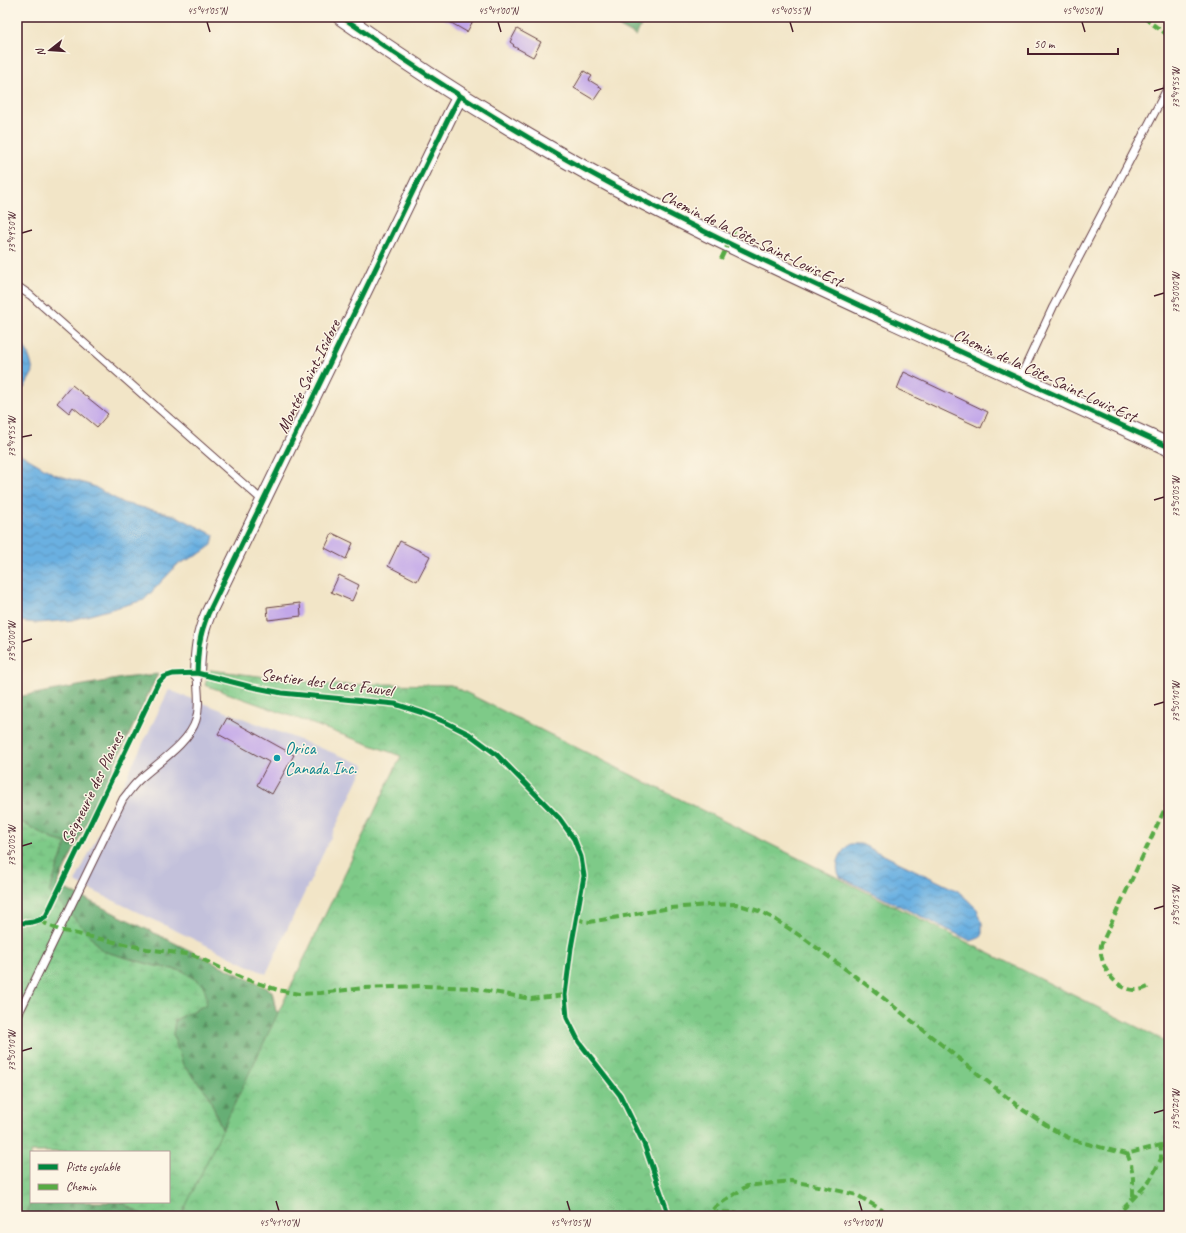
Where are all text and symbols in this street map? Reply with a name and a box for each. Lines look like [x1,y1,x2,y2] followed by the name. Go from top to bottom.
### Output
[187,4,229,17] text: 45°41'05"N
[478,4,520,17] text: 45°41'00"N
[770,4,812,17] text: 45°40'55"N
[1062,4,1104,17] text: 45°40'50"N
[30,30,70,70] north arrow
[1028,30,1118,56] scale bar
[1034,36,1056,52] text: 50 m
[32,46,48,58] text: N
[1169,66,1182,108] text: 73°49'55"W
[658,185,848,292] street label: Chemin de la Côte-Saint-Louis Est
[5,211,18,253] text: 73°49'50"W
[1169,271,1182,313] text: 73°50'00"W
[272,315,346,436] street label: Montée Saint-Isidore
[950,324,1141,428] street label: Chemin de la Côte-Saint-Louis Est
[5,415,18,457] text: 73°49'55"W
[1169,475,1182,517] text: 73°50'05"W
[5,620,18,662] text: 73°50'00"W
[260,664,397,701] street label: Sentier des Lacs Fauvel
[1169,680,1182,722] text: 73°50'10"W
[56,727,129,848] street label: Seigneurie des Plaines
[285,738,357,779] place label: Orica Canada Inc.
[272,753,282,763] marker: Orica Canada Inc.
[5,824,18,866] text: 73°50'05"W
[1169,884,1182,926] text: 73°50'15"W
[5,1029,18,1071] text: 73°50'10"W
[1169,1088,1182,1130] text: 73°50'20"W
[30,1151,170,1203] legend
[66,1159,121,1175] text: Piste cyclable
[66,1179,97,1195] text: Chemin
[259,1216,301,1229] text: 45°41'10"N
[550,1216,592,1229] text: 45°41'05"N
[842,1216,884,1229] text: 45°41'00"N

